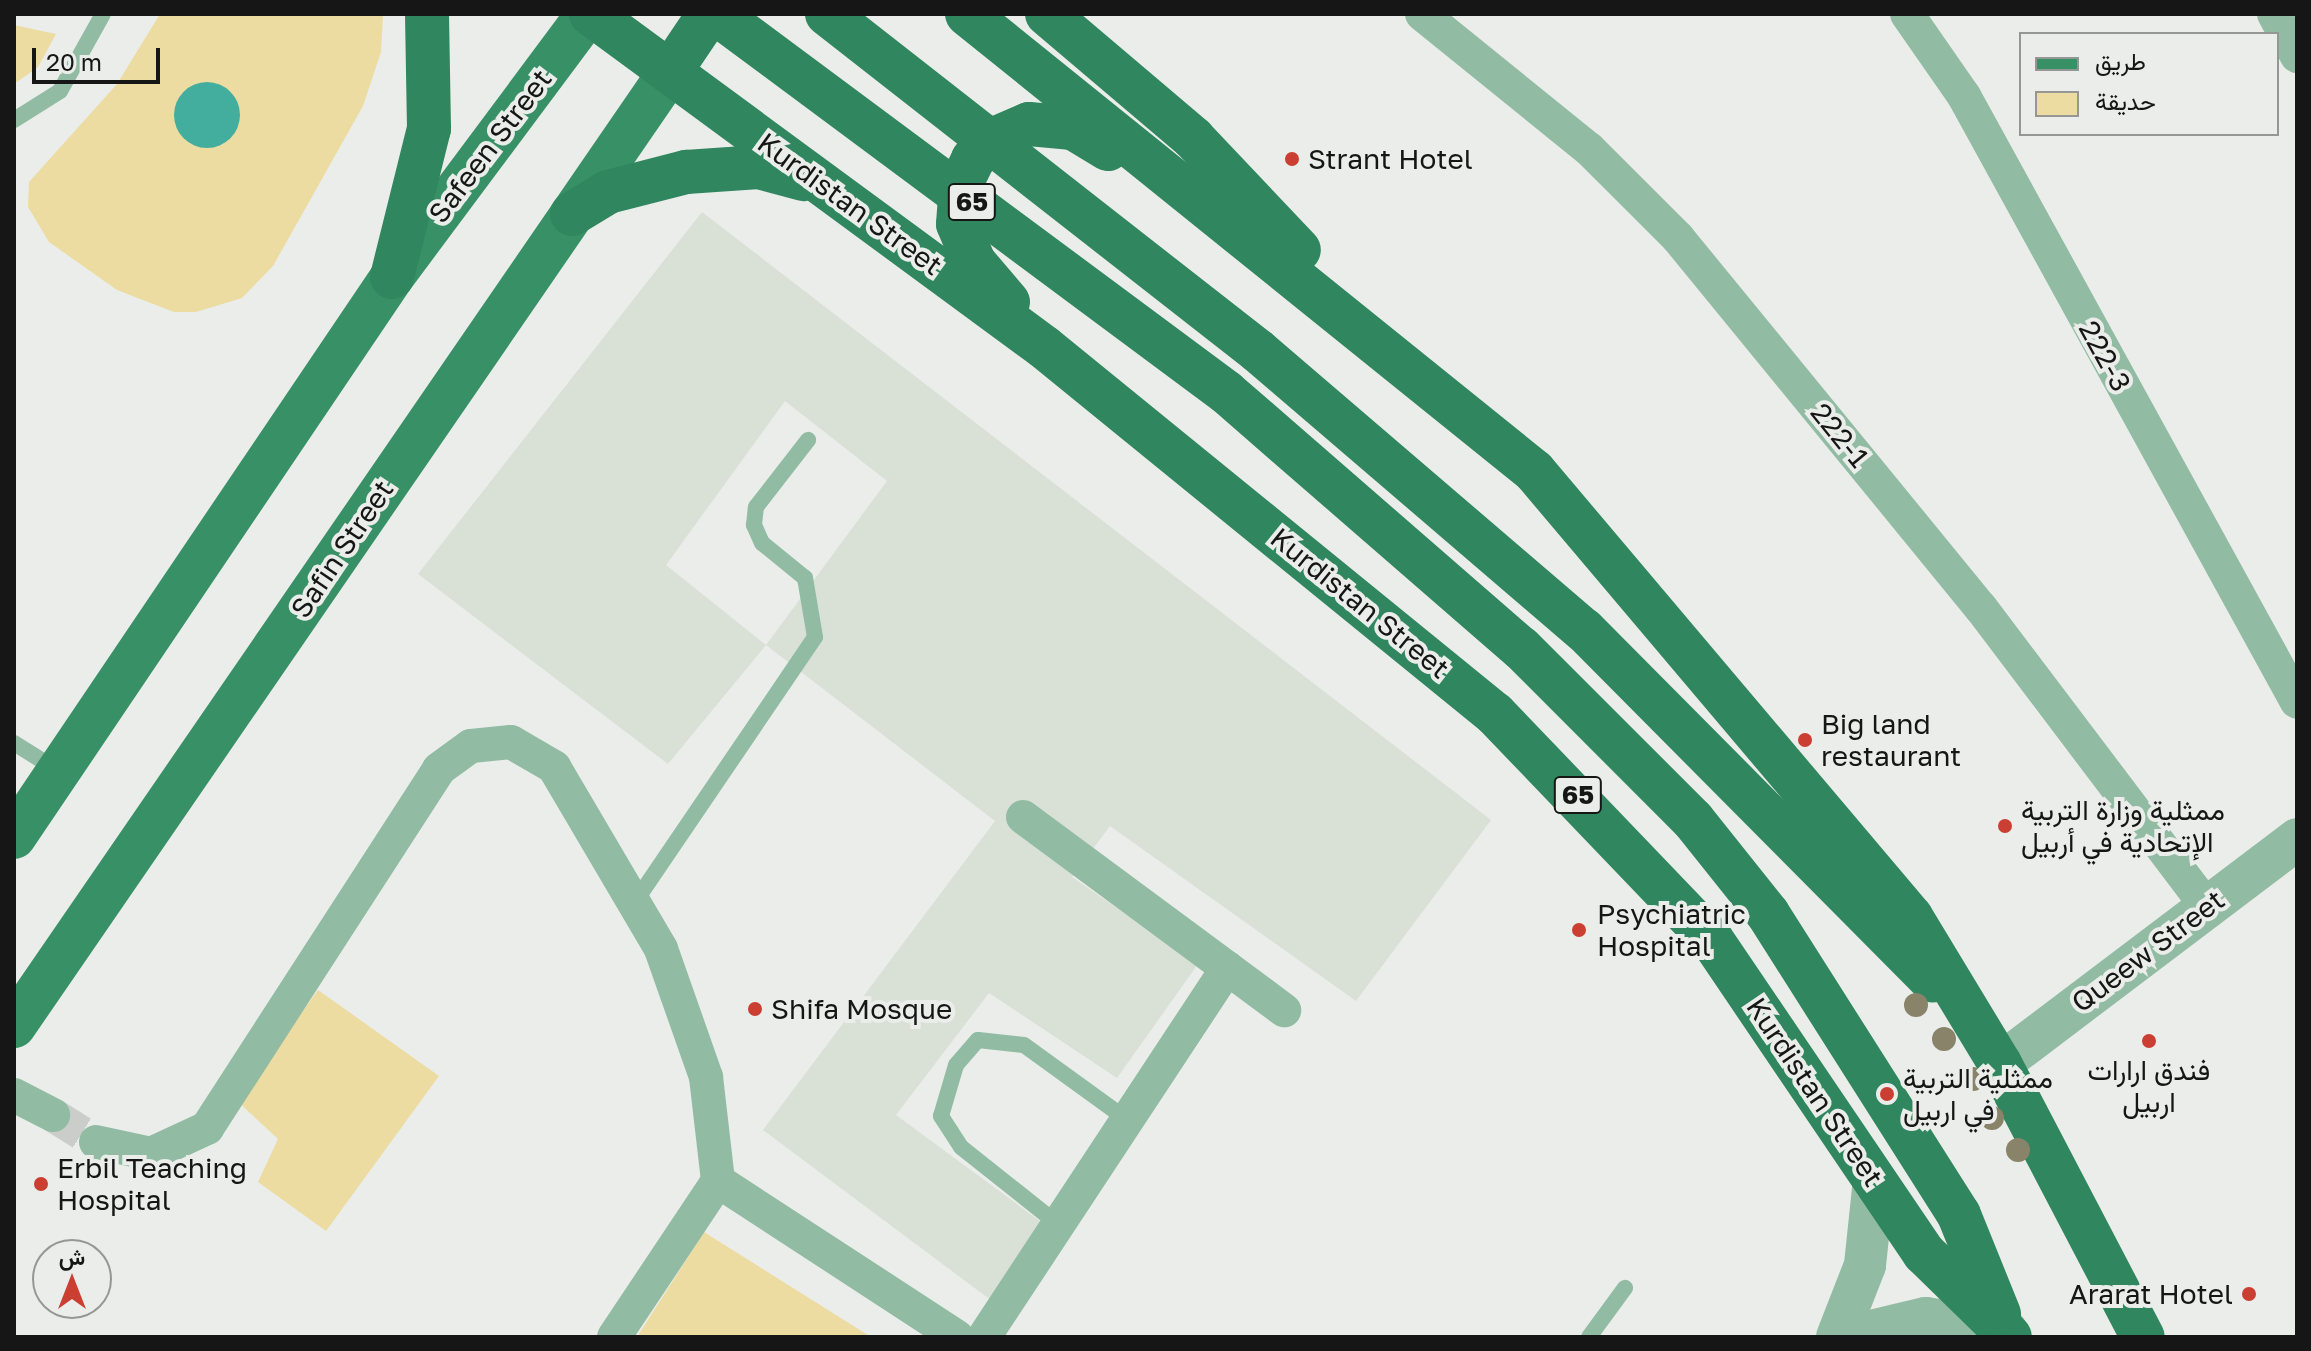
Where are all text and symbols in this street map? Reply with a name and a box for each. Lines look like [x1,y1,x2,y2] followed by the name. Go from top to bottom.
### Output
[36,32,164,82] scale bar
[2019,32,2279,136] legend
[2095,46,2146,75] text: طريق
[46,47,102,76] text: 20 m
[421,63,559,229] street label: Safeen Street
[2095,86,2156,115] text: حديقة
[751,126,949,282] street label: Kurdistan Street
[1308,142,1473,176] place label: Strant Hotel
[1283,150,1301,168] marker: Strant Hotel
[946,180,998,224] road number: 65
[2072,315,2138,397] street label: 222-3
[1804,396,1876,474] street label: 222-1
[284,474,400,624] street label: Safin Street
[1264,521,1456,685] street label: Kurdistan Street
[1821,707,1961,773] place label: Big land restaurant
[1796,731,1814,749] marker: Big land restaurant
[1552,773,1604,817] road number: 65
[2021,793,2225,859] place label: ممثلية وزارة التربية الإتحادية في أربيل
[1996,817,2014,835] marker: ممثلية وزارة التربية الإتحادية في أربيل
[2065,883,2231,1019] street label: Queew Street
[1597,897,1746,963] place label: Psychiatric Hospital
[1568,919,1590,941] marker: Psychiatric Hospital
[1740,991,1890,1193] street label: Kurdistan Street
[771,992,952,1026] place label: Shifa Mosque
[746,1000,764,1018] marker: Shifa Mosque
[2140,1032,2158,1050] marker: فندق ارارات اربيل
[2088,1053,2210,1119] place label: فندق ارارات اربيل
[1903,1061,2053,1127] place label: ممثلية التربية في اربيل
[1878,1085,1896,1103] marker: ممثلية التربية في اربيل
[57,1151,247,1217] place label: Erbil Teaching Hospital
[32,1175,50,1193] marker: Erbil Teaching Hospital
[32,1239,112,1319] north arrow
[59,1243,85,1270] text: ش
[2069,1277,2233,1311] place label: Ararat Hotel
[2240,1285,2258,1303] marker: Ararat Hotel

